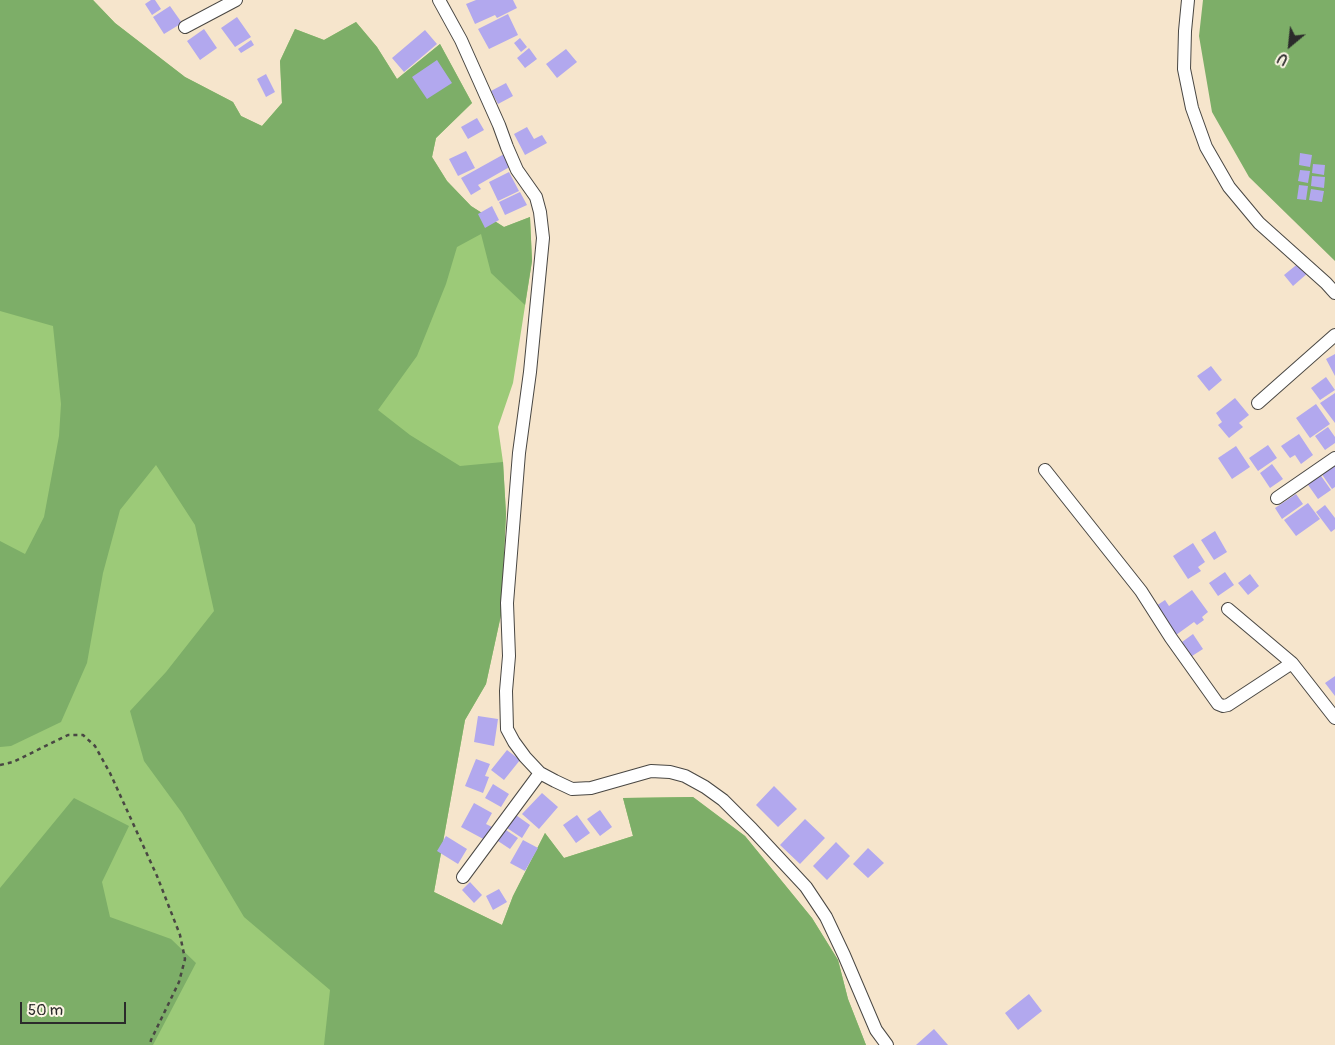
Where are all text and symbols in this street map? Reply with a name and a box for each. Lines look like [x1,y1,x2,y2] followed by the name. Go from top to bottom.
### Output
[1265,20,1315,70] north arrow
[1275,49,1291,68] text: U
[22,992,129,1024] scale bar
[28,1001,63,1020] text: 50 m

